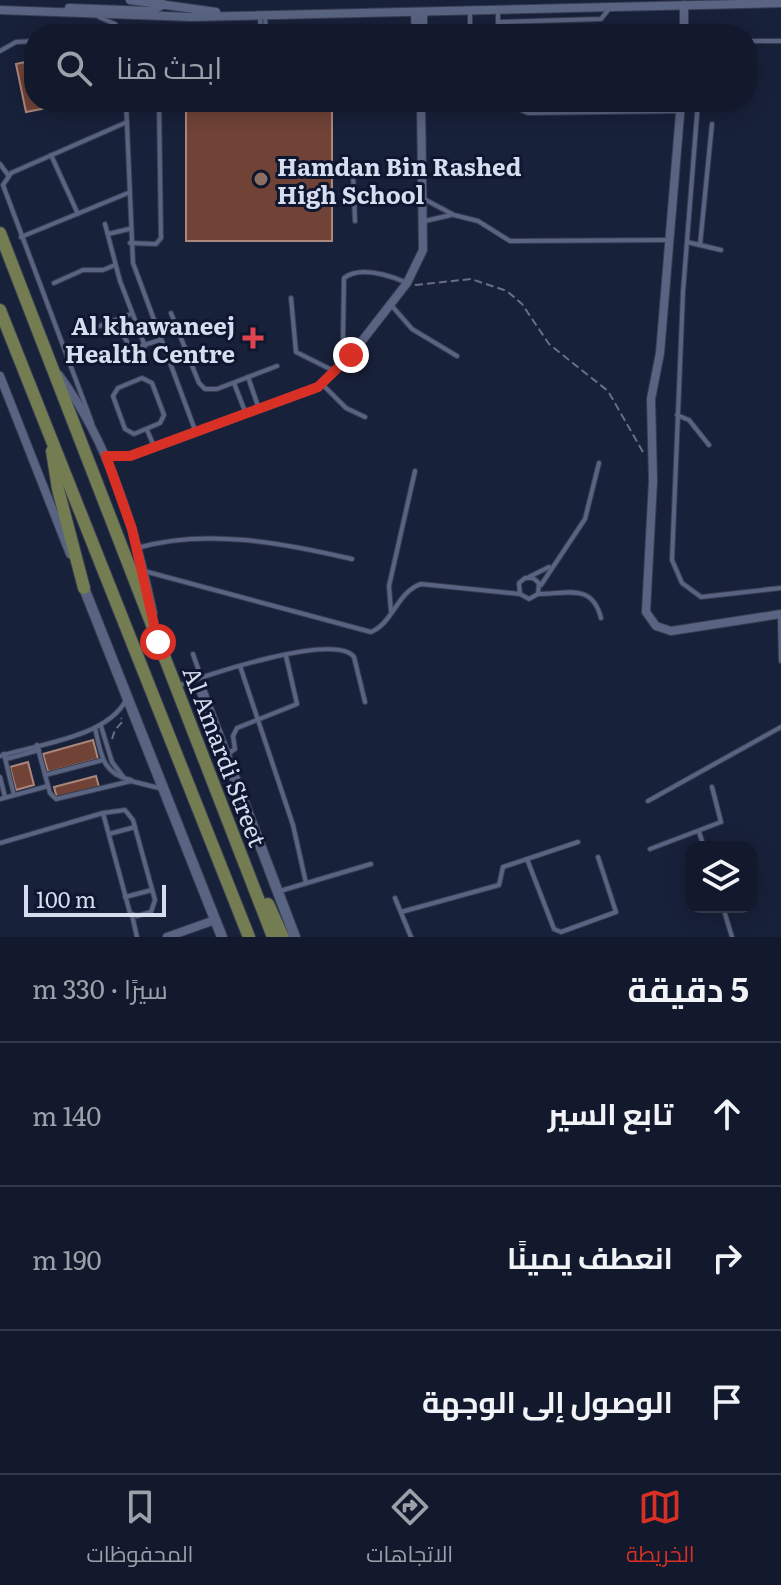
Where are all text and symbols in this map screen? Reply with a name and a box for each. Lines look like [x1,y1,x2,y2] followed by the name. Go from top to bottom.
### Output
[24,24,757,112] search box
[116,44,222,88] text: ابحث هنا
[52,46,96,90] icon: search
[277,148,522,211] place label: Hamdan Bin Rashed High School
[252,170,270,188] marker: Hamdan Bin Rashed High School
[65,307,235,370] place label: Al khawaneej Health Centre
[242,327,264,349] marker: Al khawaneej Health Centre
[333,337,369,373] route end
[140,624,176,660] route start
[175,661,277,852] street label: Al Amardi Street
[685,841,757,913] map controls
[685,841,757,913] button: layers
[24,881,166,917] scale bar
[36,882,96,915] text: 100 m
[628,962,749,1012] text: 5 دقيقة
[32,968,168,1007] text: سيرًا · 330 m
[548,1090,673,1134] text: تابع السير
[705,1092,749,1136] icon: ahead
[32,1095,101,1134] text: 140 m
[507,1234,673,1278] text: انعطف يمينًا
[705,1236,749,1280] icon: right
[32,1239,102,1278] text: 190 m
[422,1378,673,1422] text: الوصول إلى الوجهة
[705,1380,749,1424] icon: arrive
[86,1485,193,1575] tab: المحفوظات
[366,1485,453,1575] tab: الاتجاهات
[626,1485,695,1575] tab: الخريطة

